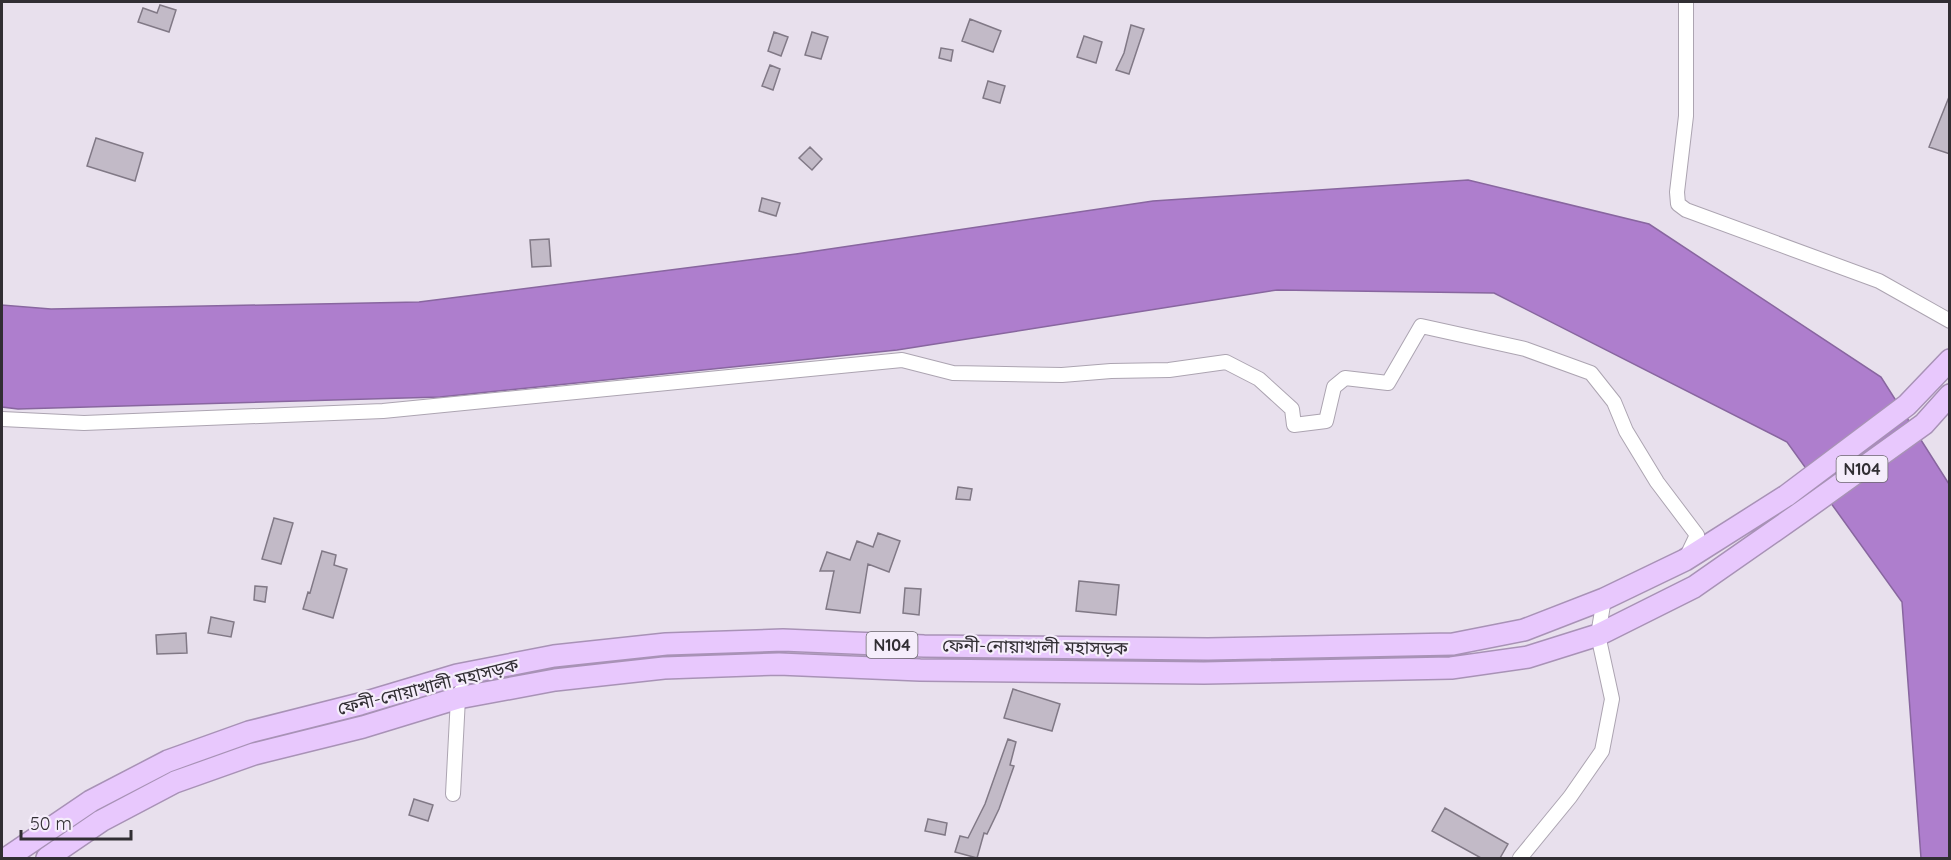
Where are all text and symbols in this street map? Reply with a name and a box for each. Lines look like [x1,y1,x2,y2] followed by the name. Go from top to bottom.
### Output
[1836,456,1888,482] road number: N104
[866,632,918,658] road number: N104
[942,633,1129,660] street label: ফেনী-নোয়াখালী মহাসড়ক
[335,653,521,720] street label: ফেনী-নোয়াখালী মহাসড়ক
[21,803,130,841] scale bar
[30,812,72,835] text: 50 m

